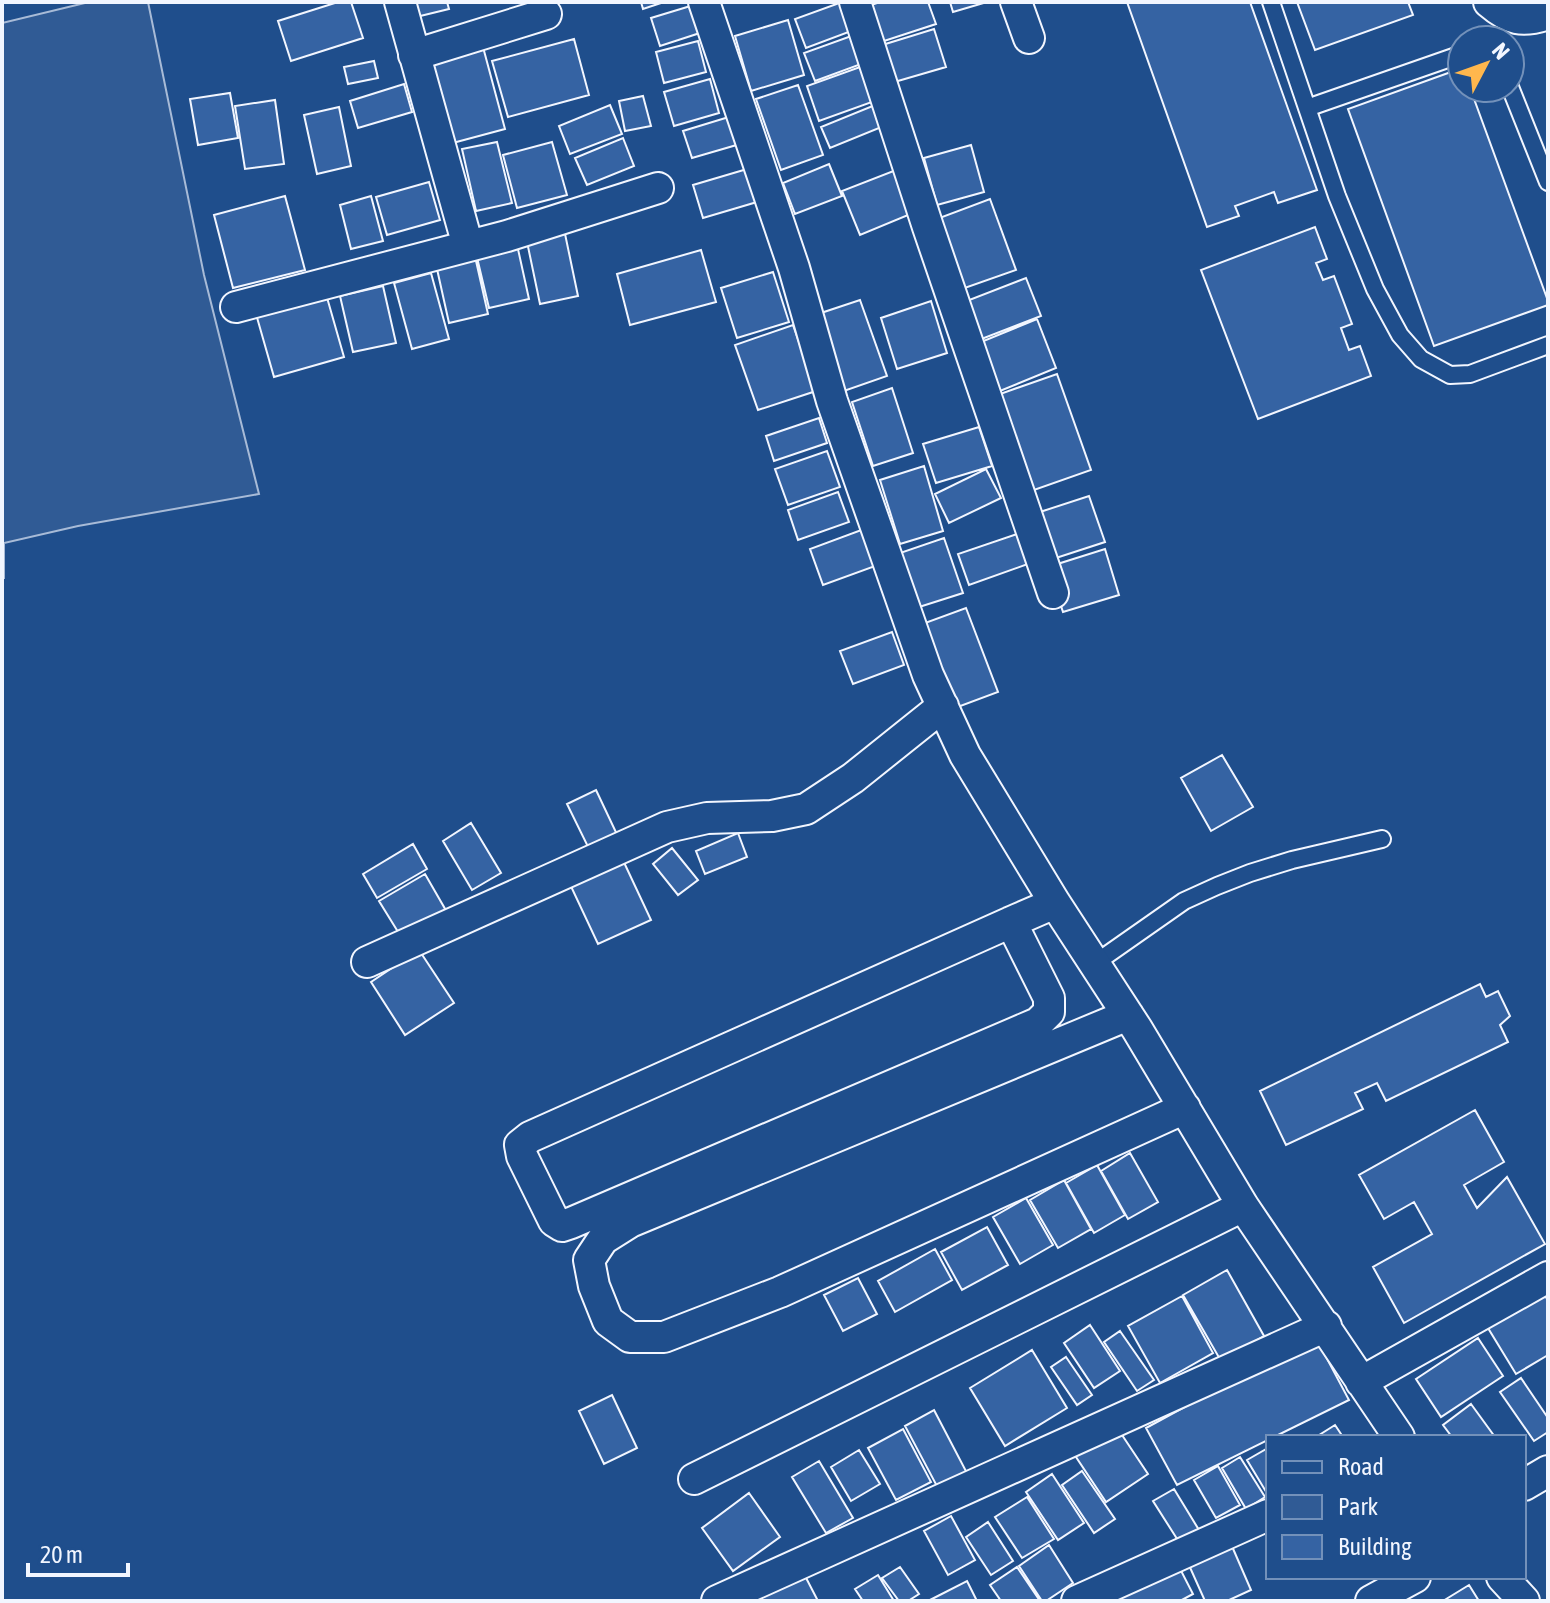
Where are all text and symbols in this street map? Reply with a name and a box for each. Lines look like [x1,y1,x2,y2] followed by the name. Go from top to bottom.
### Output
[1446,24,1526,104] north arrow
[1487,37,1515,64] text: N
[1266,1435,1526,1579] legend
[1338,1453,1384,1480] text: Road
[1338,1493,1379,1520] text: Park
[28,1527,128,1577] scale bar
[1338,1533,1412,1560] text: Building
[40,1541,83,1568] text: 20 m

